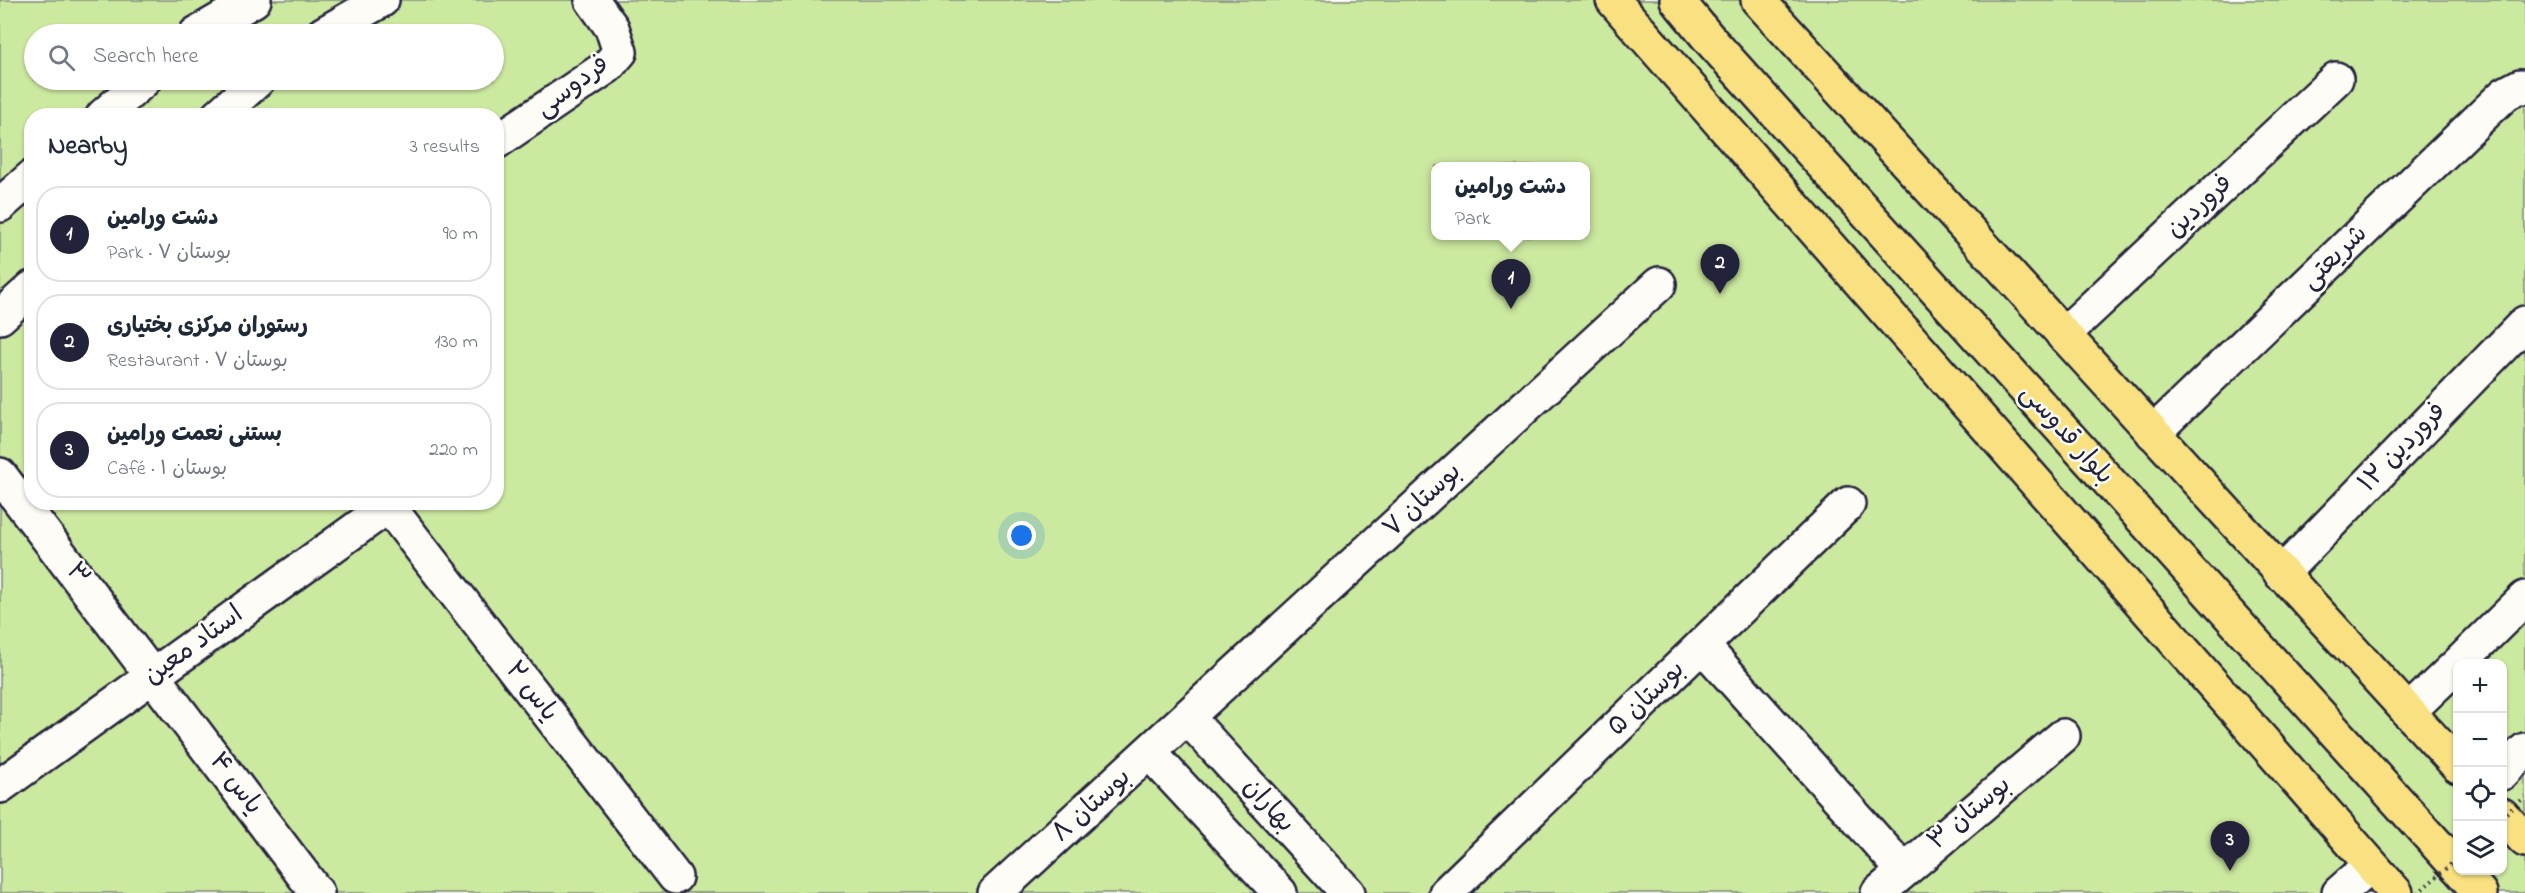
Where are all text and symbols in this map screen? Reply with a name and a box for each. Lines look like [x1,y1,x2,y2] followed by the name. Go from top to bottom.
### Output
[24,24,504,90] search box
[45,41,78,74] icon: search
[93,41,198,73] text: Search here
[528,46,618,128] street label: فردوسی
[48,128,127,166] text: Nearby
[410,133,480,162] text: 3 results
[1431,162,1590,240] popup
[2158,166,2242,248] street label: فروردین
[1455,172,1566,204] text: دشت ورامین
[107,203,219,235] text: دشت ورامین
[1455,205,1491,234] text: Park
[2293,217,2377,299] street label: شریعتی
[66,220,73,249] text: 1
[443,220,478,249] text: 90 m
[107,239,231,268] text: Park · بوستان ۷
[1700,244,1740,294] pin: 2
[1492,260,1530,309] pin: 1
[107,311,308,343] text: رستوران مرکزی بختیاری
[65,328,74,357] text: 2
[434,328,478,357] text: 130 m
[107,347,288,376] text: Restaurant · بوستان ۷
[2010,376,2122,494] street label: بلوار قدوسی
[2350,394,2456,502] street label: ۱۲ فروردین
[107,419,282,451] text: بستنی نعمت ورامین
[65,436,74,465] text: 3
[429,436,478,465] text: 220 m
[1375,454,1471,548] street label: بوستان ۷
[107,455,227,484] text: Café · بوستان ۱
[1007,521,1036,550] your location
[55,555,99,595] street label: ۳
[136,597,252,695] street label: استاد معین
[1599,652,1695,746] street label: بوستان ۵
[495,654,567,730] street label: یاس ۲
[2453,659,2507,875] map controls
[2453,659,2507,713] button: +
[2453,713,2507,767] button: −
[199,745,271,823] street label: یاس ۴
[1044,760,1140,852] street label: بوستان ۸
[2453,767,2507,821] button: locate
[1920,768,2020,860] street label: بوستان ۳
[1233,770,1303,842] street label: بهاران
[2453,821,2507,875] button: layers
[2210,822,2250,871] pin: 3

